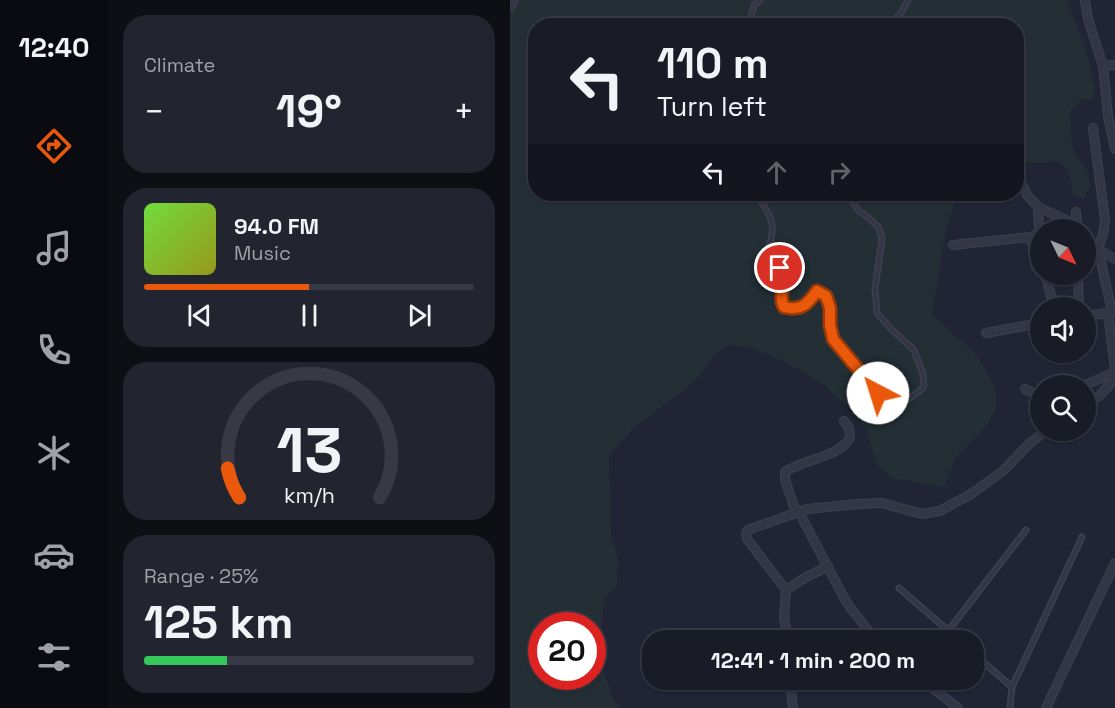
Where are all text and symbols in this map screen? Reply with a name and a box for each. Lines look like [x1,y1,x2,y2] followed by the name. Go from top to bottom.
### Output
[19,30,89,65] text: 12:40
[657,37,769,90] text: 110 m
[558,42,636,120] icon: left
[144,52,215,78] text: Climate
[276,83,342,140] text: 19°
[657,89,767,124] text: Turn left
[144,91,164,133] text: −
[454,91,474,133] text: +
[33,125,75,167] icon: directions
[697,156,730,189] icon: left
[760,156,793,189] icon: ahead
[823,156,856,189] icon: right
[234,212,319,240] text: 94.0 FM
[1030,219,1096,285] north arrow
[1030,219,1096,441] map controls
[33,227,75,269] icon: music
[234,240,291,266] text: Music
[754,242,805,293] pin
[763,251,796,284] icon: arrive
[1030,297,1096,363] button: sound
[183,299,216,332] icon: previous
[293,299,326,332] icon: pause
[403,299,436,332] icon: next
[33,329,75,371] icon: phone
[846,361,910,425] position arrow
[1030,375,1096,441] button: search
[276,411,342,490] text: 13
[33,432,75,474] icon: climate
[283,482,335,509] text: km/h
[33,534,75,576] icon: car
[144,563,259,589] text: Range · 25%
[144,594,293,651] text: 125 km
[528,612,606,690] speed limit sign: 20
[33,636,75,678] icon: filters
[711,646,915,674] text: 12:41 · 1 min · 200 m

